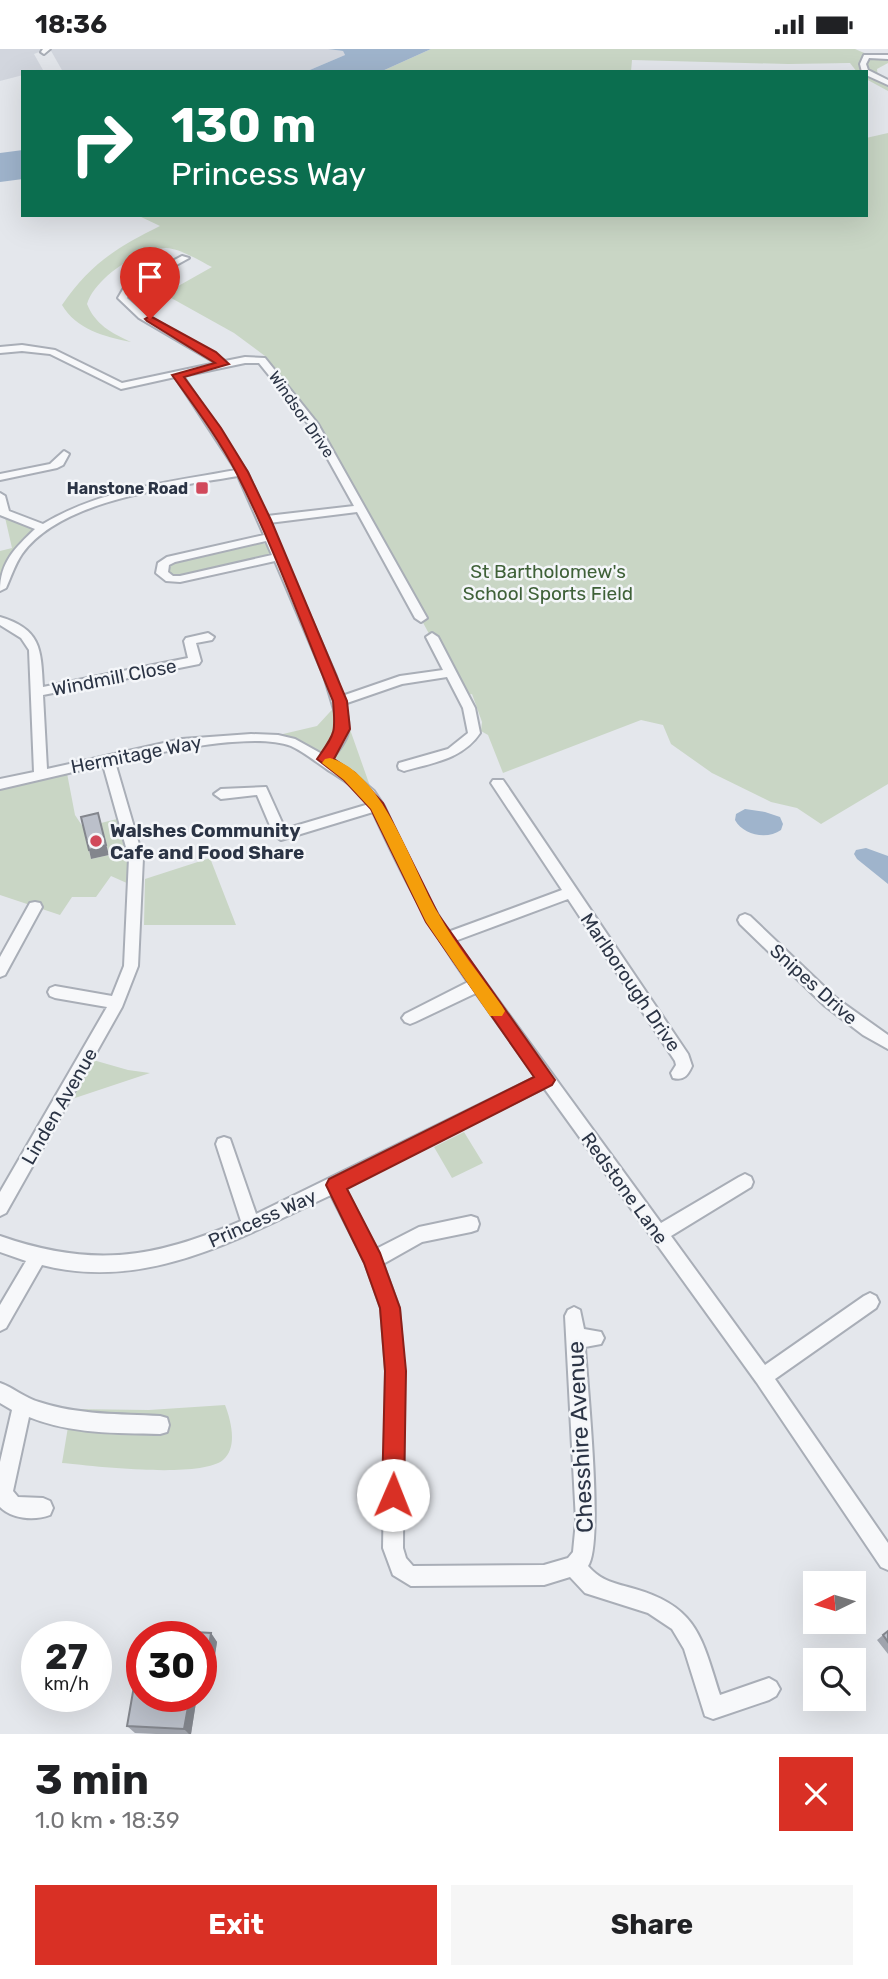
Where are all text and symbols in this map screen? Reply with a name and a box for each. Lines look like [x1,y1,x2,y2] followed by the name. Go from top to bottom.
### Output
[35,9,107,40] text: 18:36
[171,96,316,154] text: 130 m
[56,98,147,189] icon: right
[171,155,366,193] text: Princess Way
[120,247,180,319] pin
[131,258,169,296] icon: arrive
[265,367,338,461] street label: Windsor Drive
[67,479,188,498] place label: Hanstone Road
[194,480,210,496] marker: Hanstone Road
[463,560,633,605] park label: St Bartholomew's School Sports Field
[50,654,178,701] street label: Windmill Close
[69,731,203,778] street label: Hermitage Way
[110,819,304,864] place label: Walshes Community Cafe and Food Share
[88,833,104,849] marker: Walshes Community Cafe and Food Share
[576,909,685,1056] street label: Marlborough Drive
[765,939,862,1030] street label: Snipes Drive
[17,1044,102,1169] street label: Linden Avenue
[576,1128,673,1249] street label: Redstone Lane
[205,1184,320,1253] street label: Princess Way
[561,1340,599,1534] street label: Chesshire Avenue
[356,1458,430,1532] position arrow
[803,1571,866,1635] north arrow
[803,1571,866,1711] map controls
[126,1621,217,1712] speed limit sign: 30
[45,1636,88,1678] text: 27
[803,1648,866,1711] button: search
[44,1673,89,1695] text: km/h
[35,1755,149,1805] text: 3 min
[779,1757,853,1831] button: close
[35,1806,180,1834] text: 1.0 km · 18:39
[35,1885,437,1965] button: Exit
[451,1885,853,1965] button: Share

